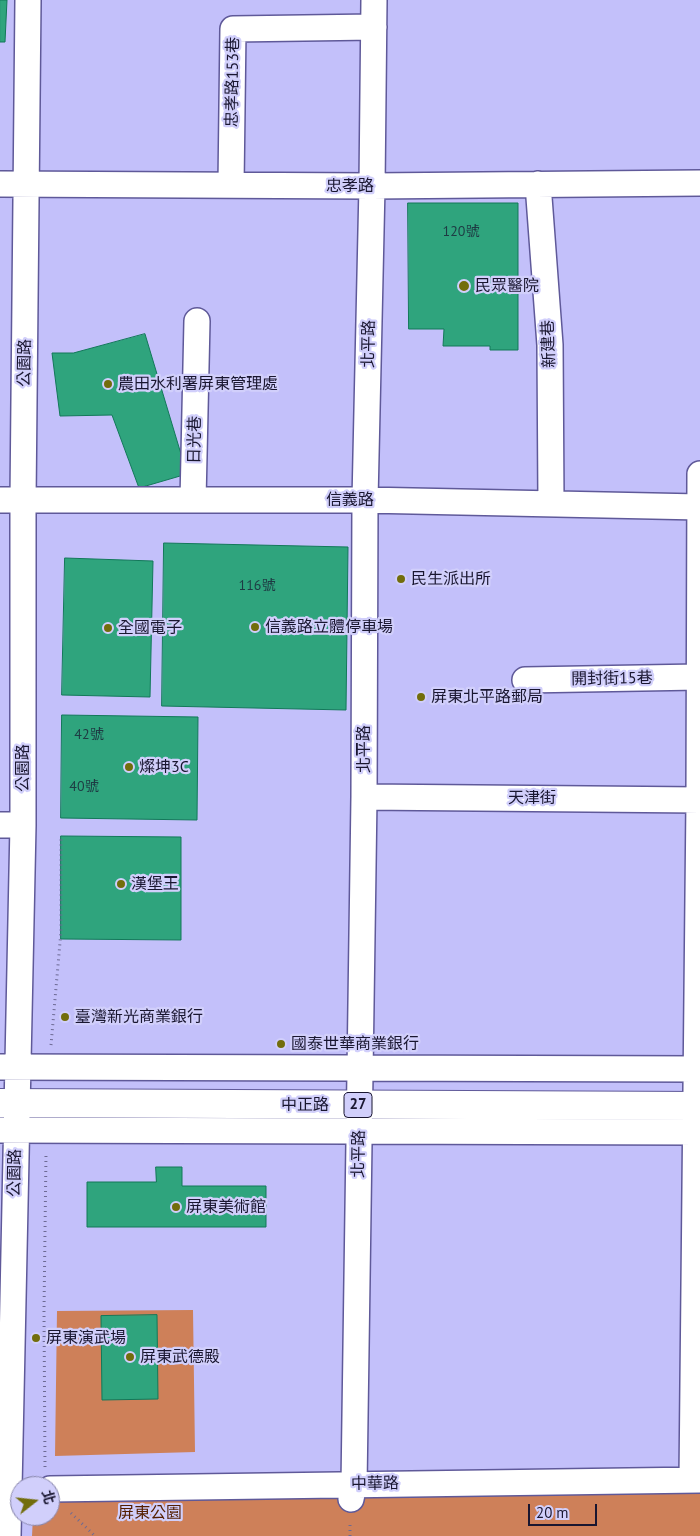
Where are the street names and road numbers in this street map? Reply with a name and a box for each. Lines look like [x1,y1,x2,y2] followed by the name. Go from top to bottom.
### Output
[223,37,243,127] street label: 忠孝路153巷
[326,176,374,196] street label: 忠孝路
[359,320,379,368] street label: 北平路
[539,320,559,368] street label: 新建巷
[15,339,35,387] street label: 公園路
[185,416,205,464] street label: 日光巷
[326,490,374,510] street label: 信義路
[571,669,653,689] street label: 開封街15巷
[354,725,374,773] street label: 北平路
[13,744,33,792] street label: 公園路
[508,788,556,808] street label: 天津街
[344,1092,372,1118] road number: 27
[281,1095,329,1115] street label: 中正路
[349,1130,369,1178] street label: 北平路
[5,1149,25,1197] street label: 公園路
[351,1474,399,1494] street label: 中華路

